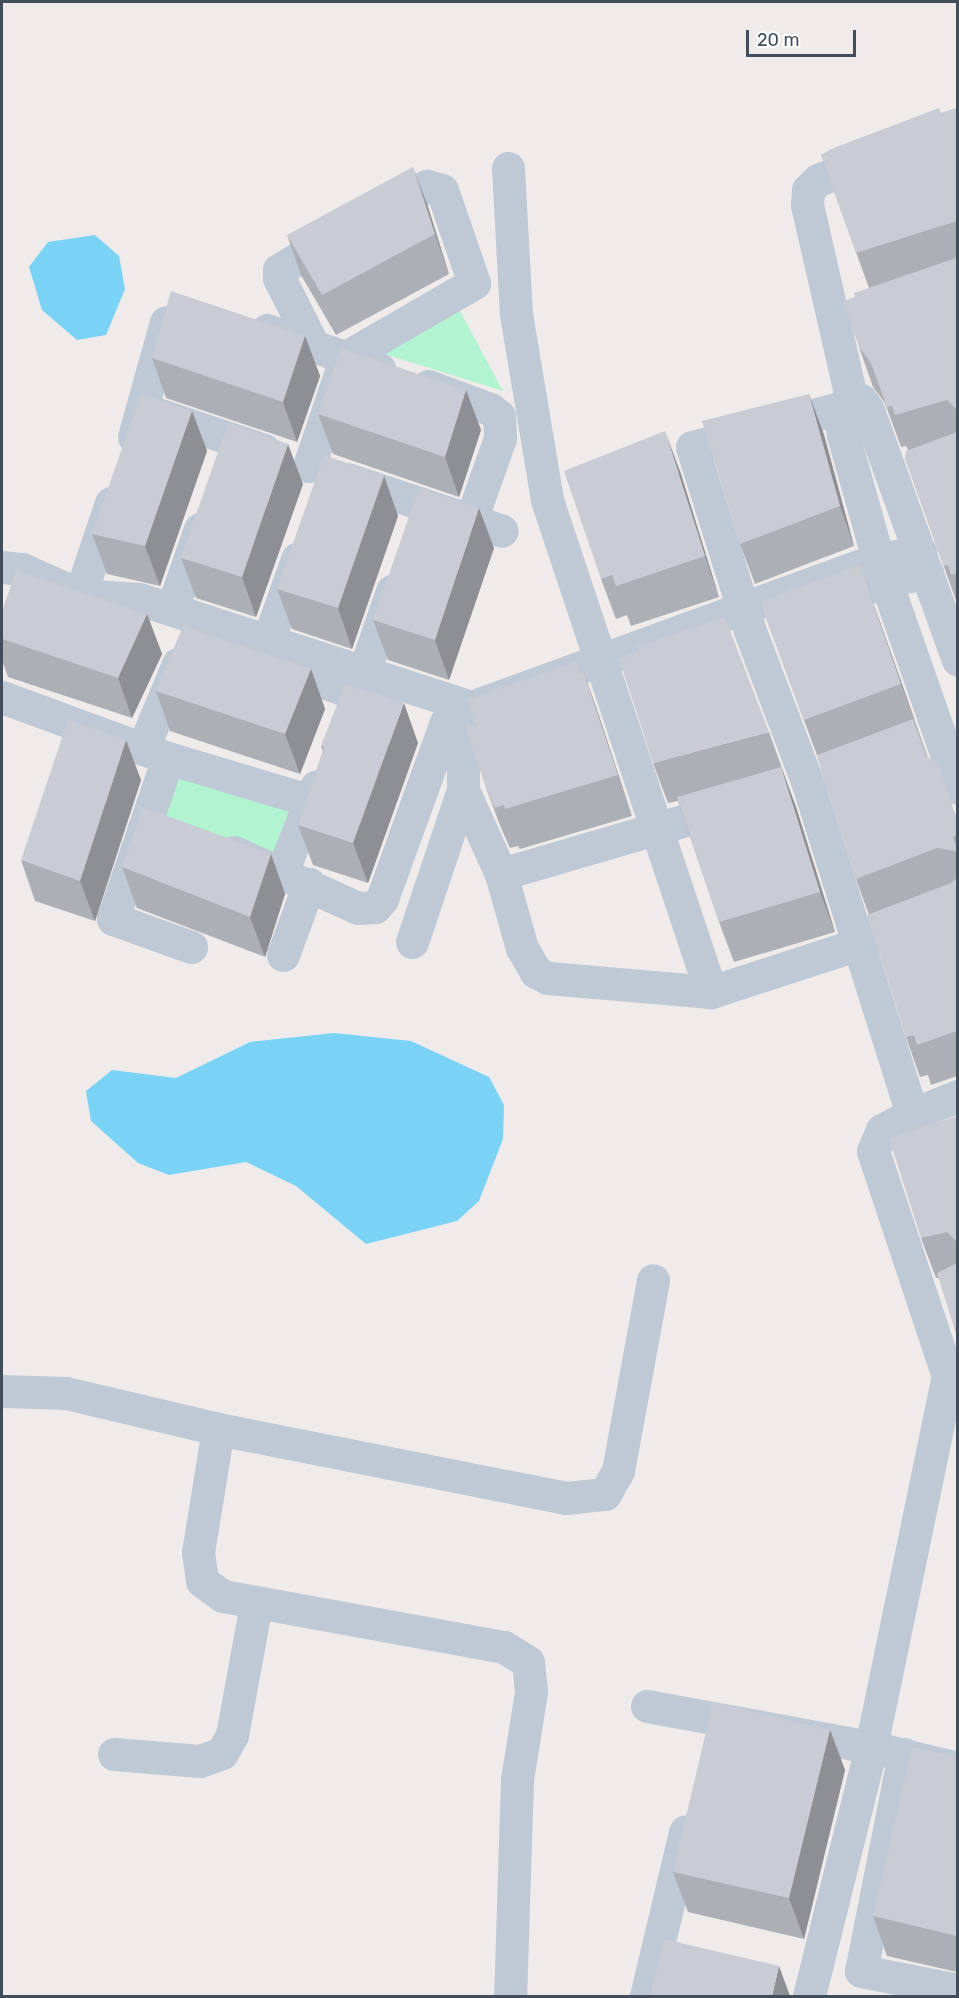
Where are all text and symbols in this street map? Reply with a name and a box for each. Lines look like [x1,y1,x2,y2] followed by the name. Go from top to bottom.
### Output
[749,18,858,56] scale bar
[757,29,799,51] text: 20 m

